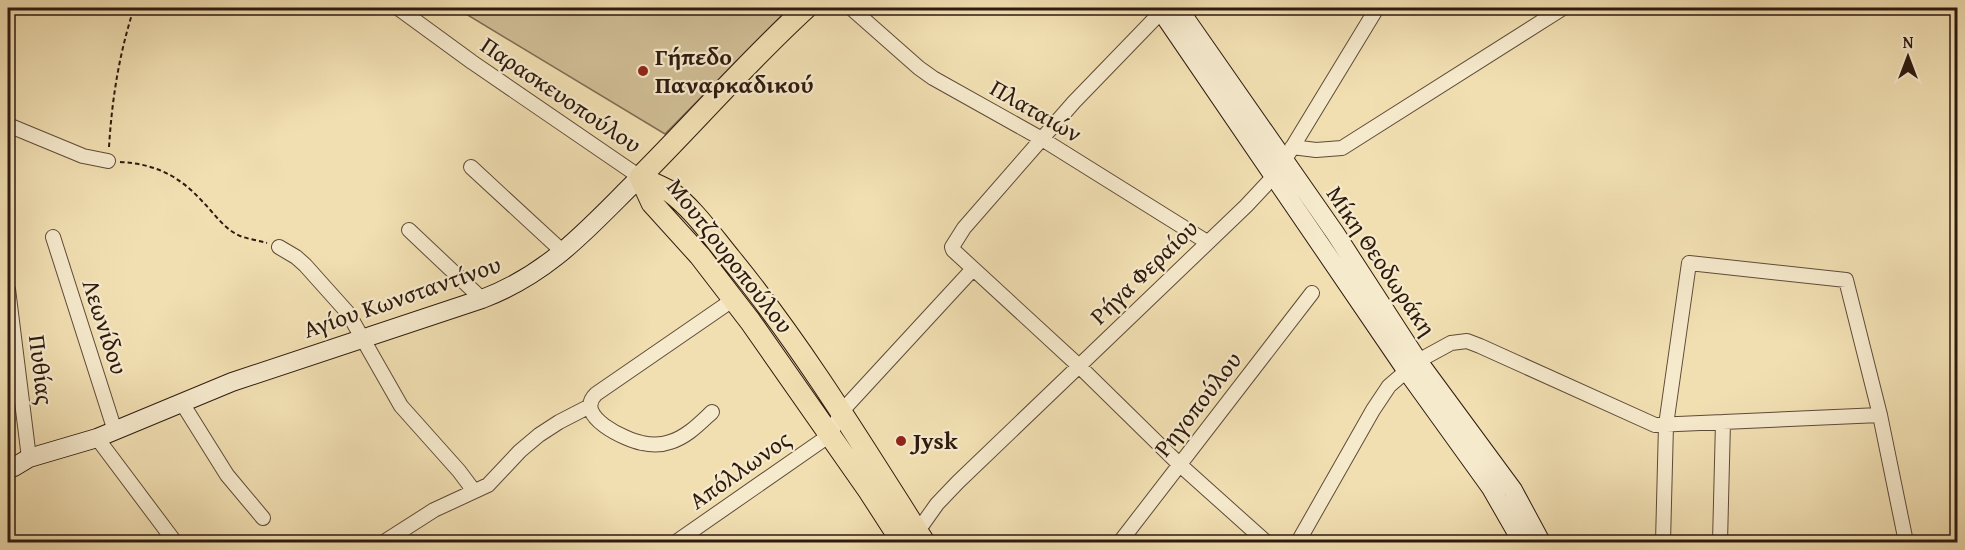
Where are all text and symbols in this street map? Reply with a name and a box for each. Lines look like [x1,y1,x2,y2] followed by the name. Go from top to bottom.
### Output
[1878,27,1938,87] north arrow
[474,28,649,161] street label: Παρασκευοπούλου
[1903,30,1914,54] text: N
[655,39,814,102] place label: Γήπεδο Παναρκαδικού
[636,64,650,78] marker: Γήπεδο Παναρκαδικού
[984,70,1089,151] street label: Πλαταιών
[659,171,802,341] street label: Μουτζουροπούλου
[1318,178,1445,343] street label: Μίκη Θεοδωράκη
[1082,211,1206,332] street label: Ρήγα Φεραίου
[298,246,506,347] street label: Αγίου Κωνσταντίνου
[74,275,137,379] street label: Λεωνίδου
[20,333,63,407] street label: Πυθίας
[1145,344,1250,464] street label: Ρηγοπούλου
[682,422,798,518] street label: Απόλλωνος
[909,423,958,458] place label: Jysk
[894,434,908,448] marker: Jysk

